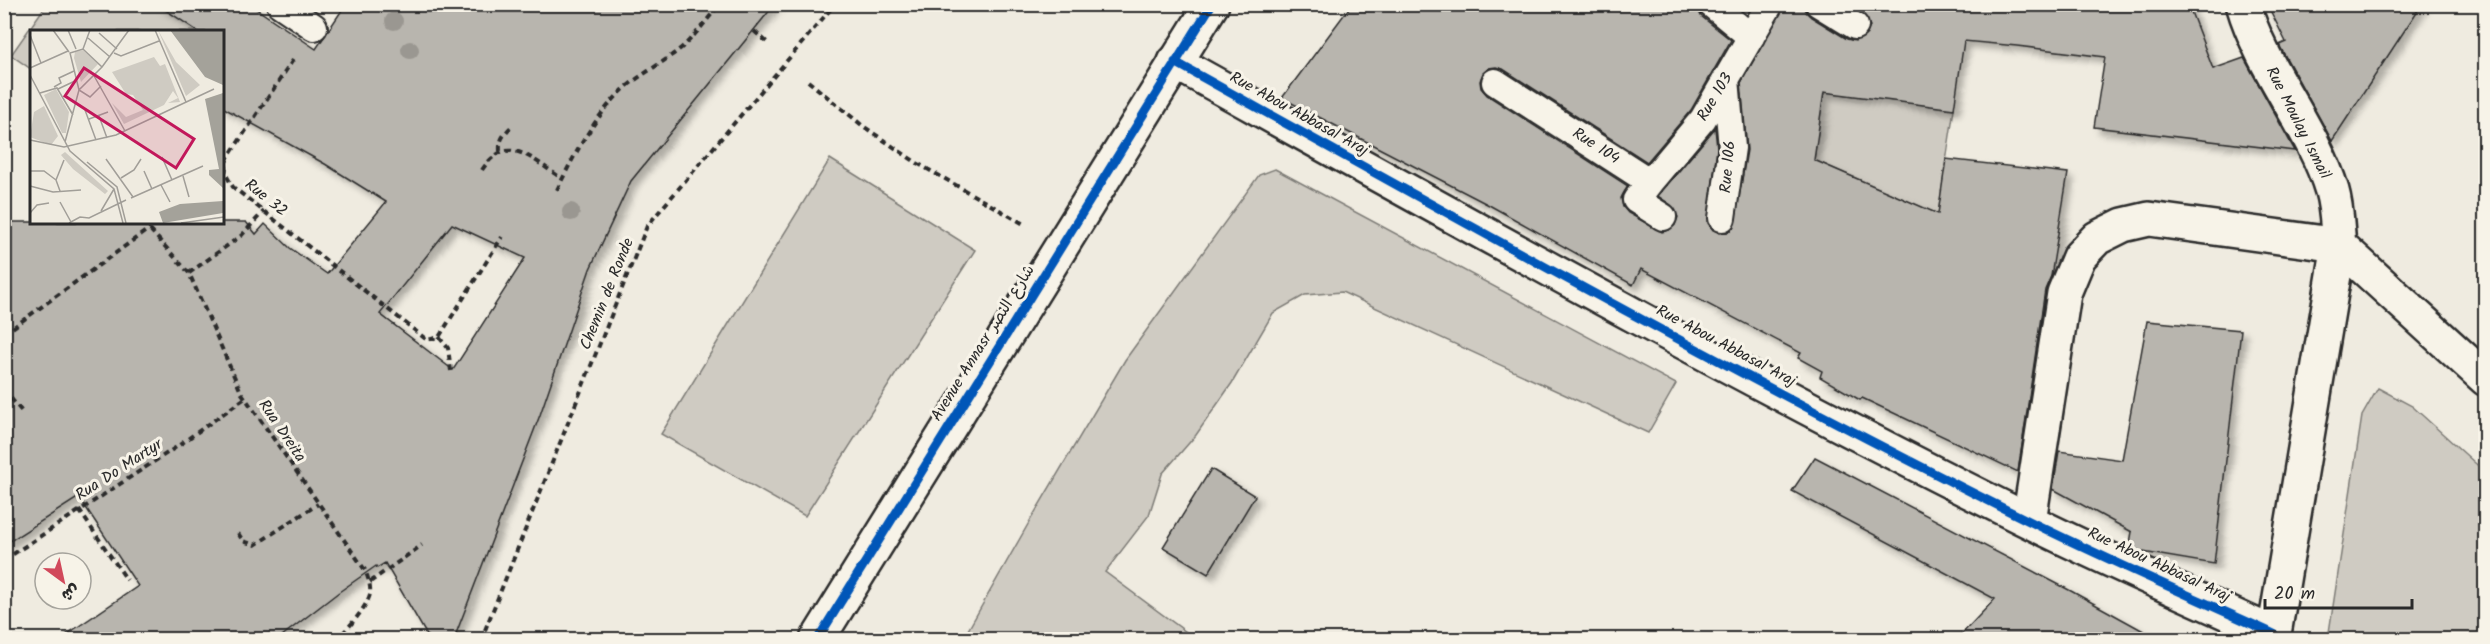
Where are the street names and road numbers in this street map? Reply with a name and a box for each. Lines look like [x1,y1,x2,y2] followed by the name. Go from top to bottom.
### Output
[2259,62,2337,184] street label: Rue Moulay Ismail
[1225,65,1374,163] street label: Rue Abou Abbasal Araj
[1691,68,1739,126] street label: Rue 103
[1567,121,1625,171] street label: Rue 104
[1713,140,1743,194] street label: Rue 106
[239,173,293,223] street label: Rue 32
[573,234,641,354] street label: Chemin de Ronde
[925,260,1041,426] street label: Avenue Annasr شارع النصر
[1652,298,1801,394] street label: Rue Abou Abbasal Araj
[252,394,312,468] street label: Rua Dreita
[71,432,169,508] street label: Rua Do Martyr
[2083,521,2236,610] street label: Rue Abou Abbasal Araj

